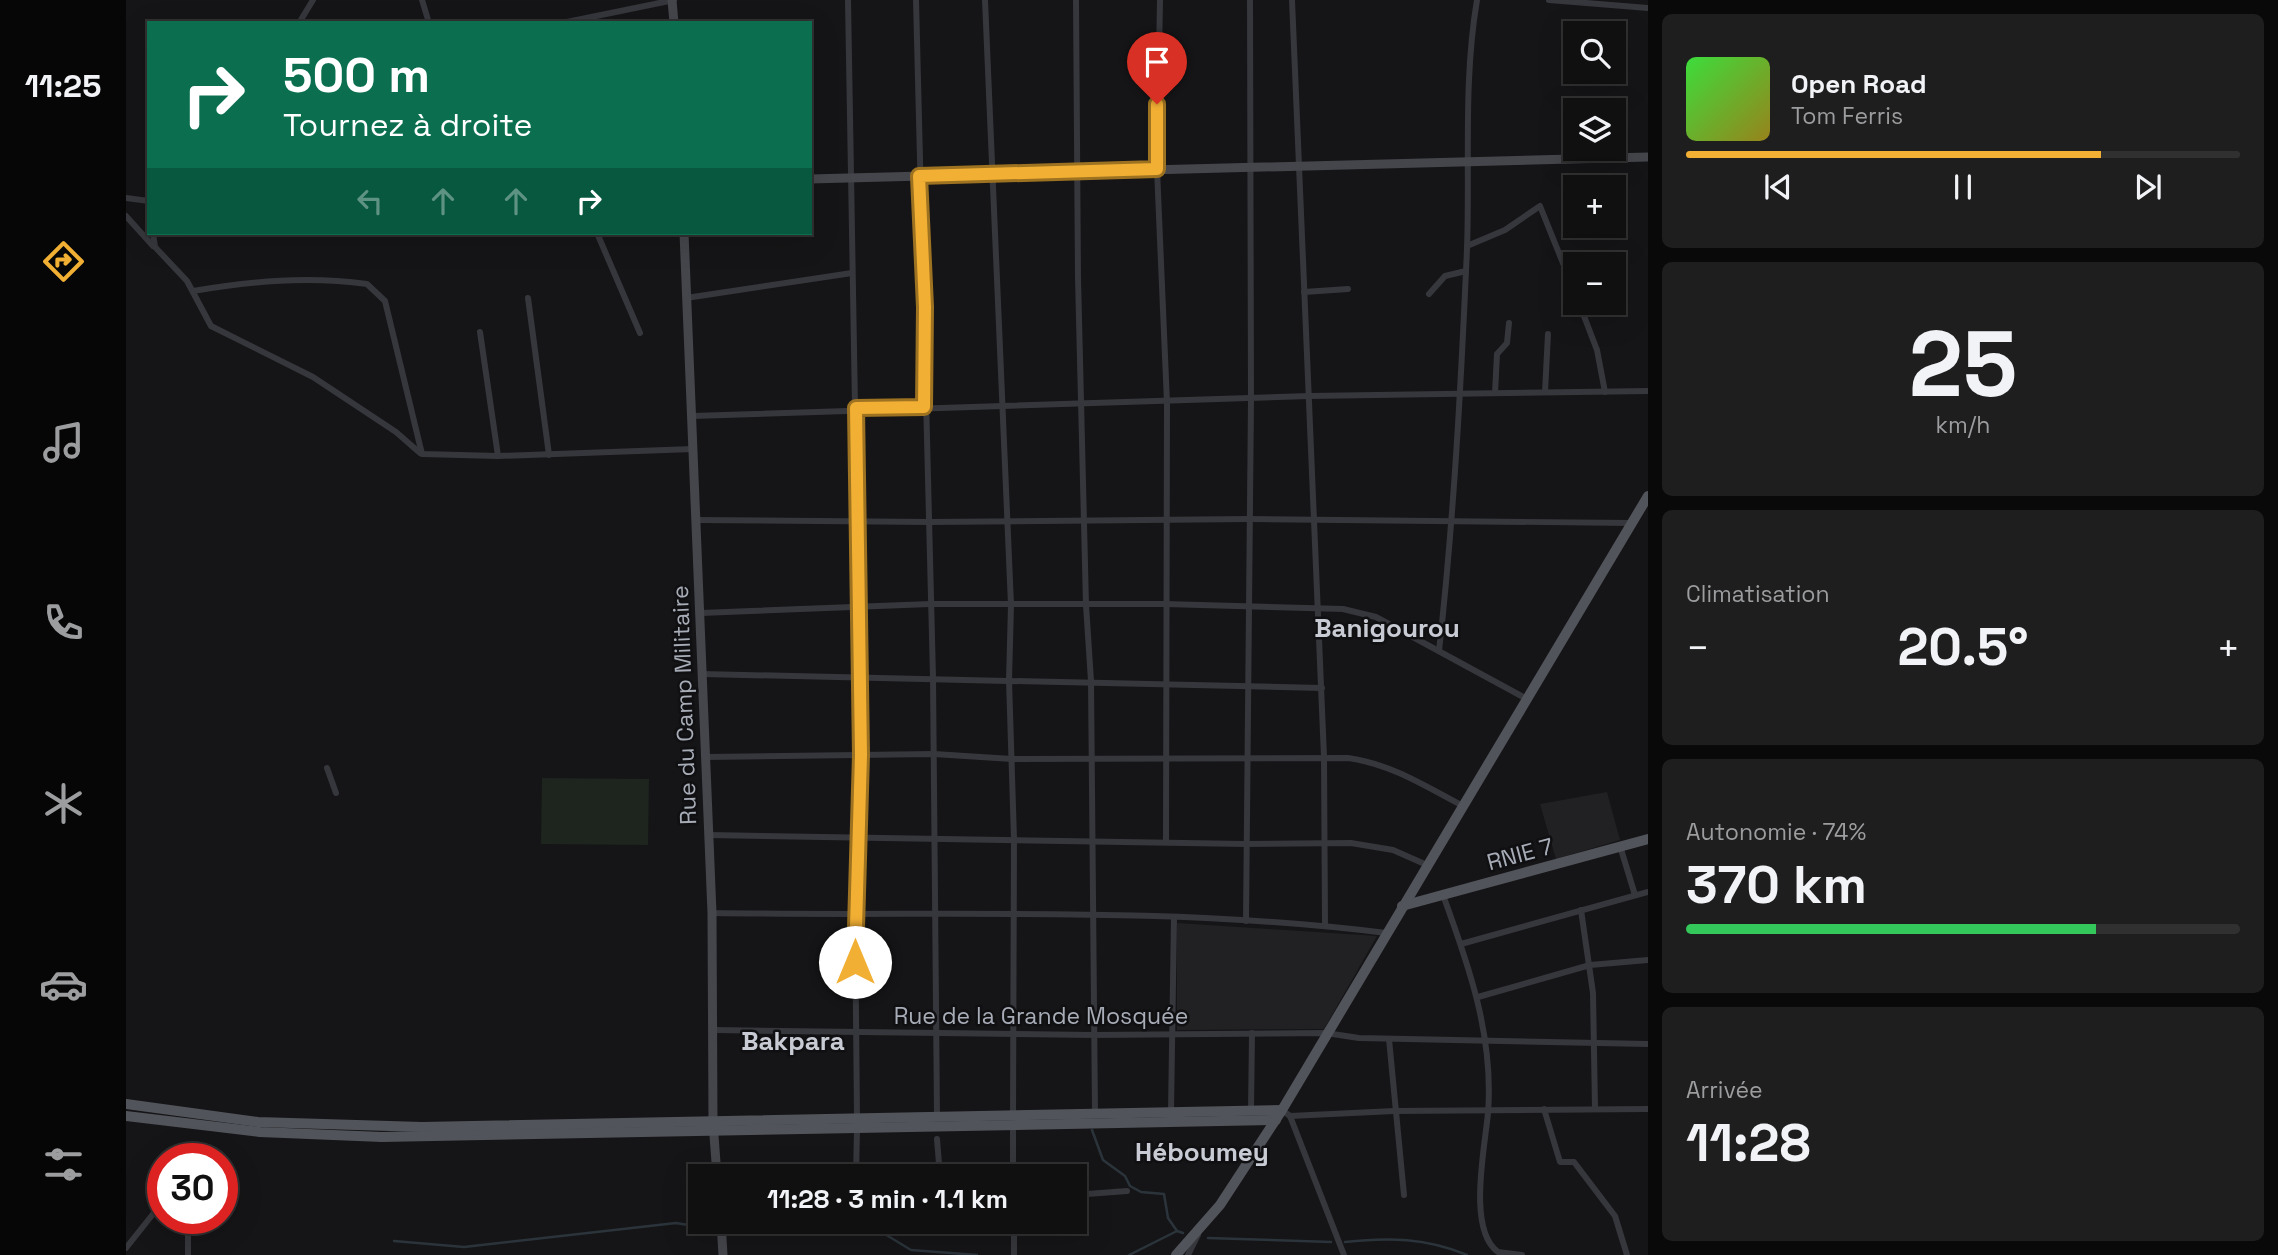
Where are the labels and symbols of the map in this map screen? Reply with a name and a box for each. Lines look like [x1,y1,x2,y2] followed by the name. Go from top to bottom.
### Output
[1127,32,1187,104] pin
[665,585,703,825] street label: Rue du Camp Militaire
[1314,611,1460,645] district label: Banigourou
[1484,831,1556,877] street label: RNIE 7
[818,925,892,999] position arrow
[894,1001,1188,1031] street label: Rue de la Grande Mosquée
[741,1024,845,1058] district label: Bakpara
[1135,1135,1269,1169] district label: Héboumey
[147,1143,238,1234] speed limit sign: 30

